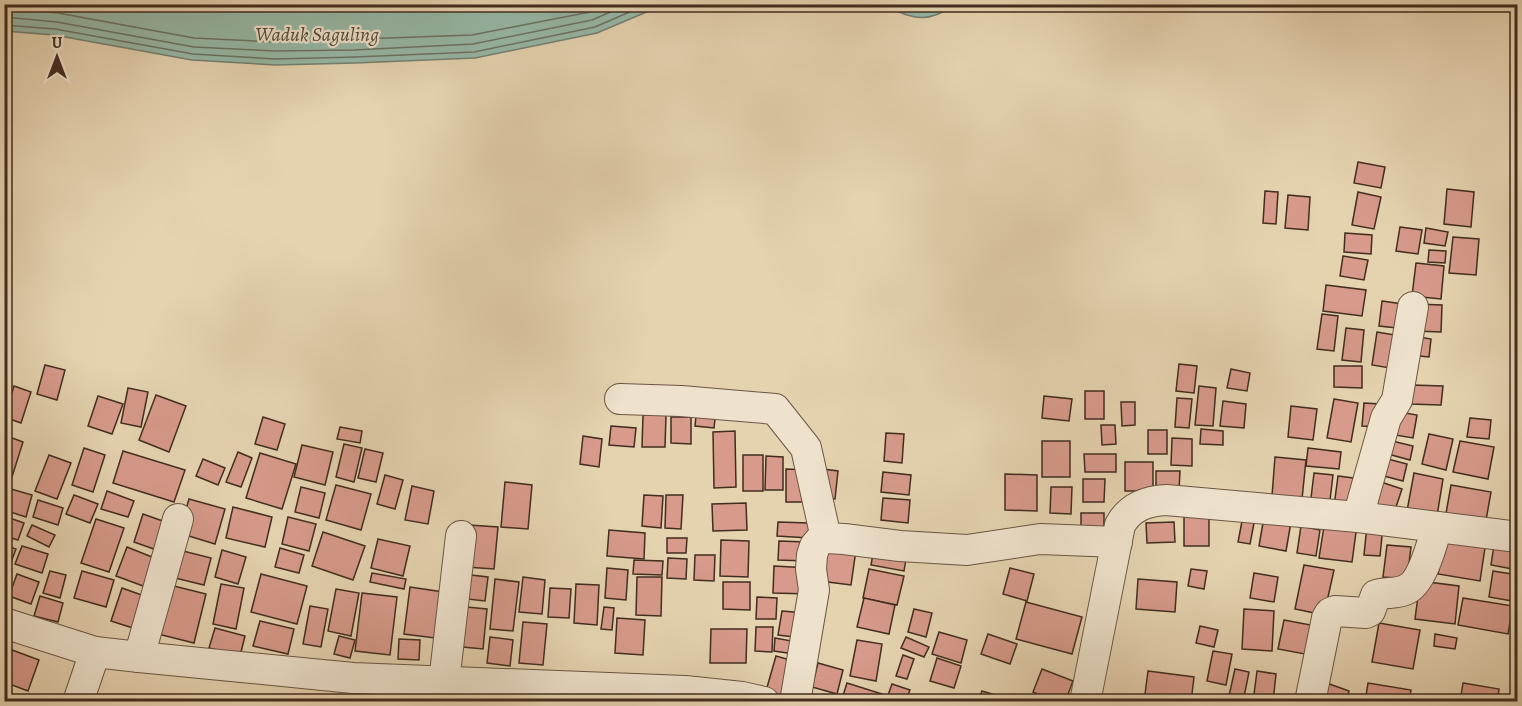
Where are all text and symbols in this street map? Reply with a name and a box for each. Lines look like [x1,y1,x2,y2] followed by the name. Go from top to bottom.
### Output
[255,21,379,48] water label: Waduk Saguling
[27,27,87,87] north arrow
[52,32,63,54] text: U

